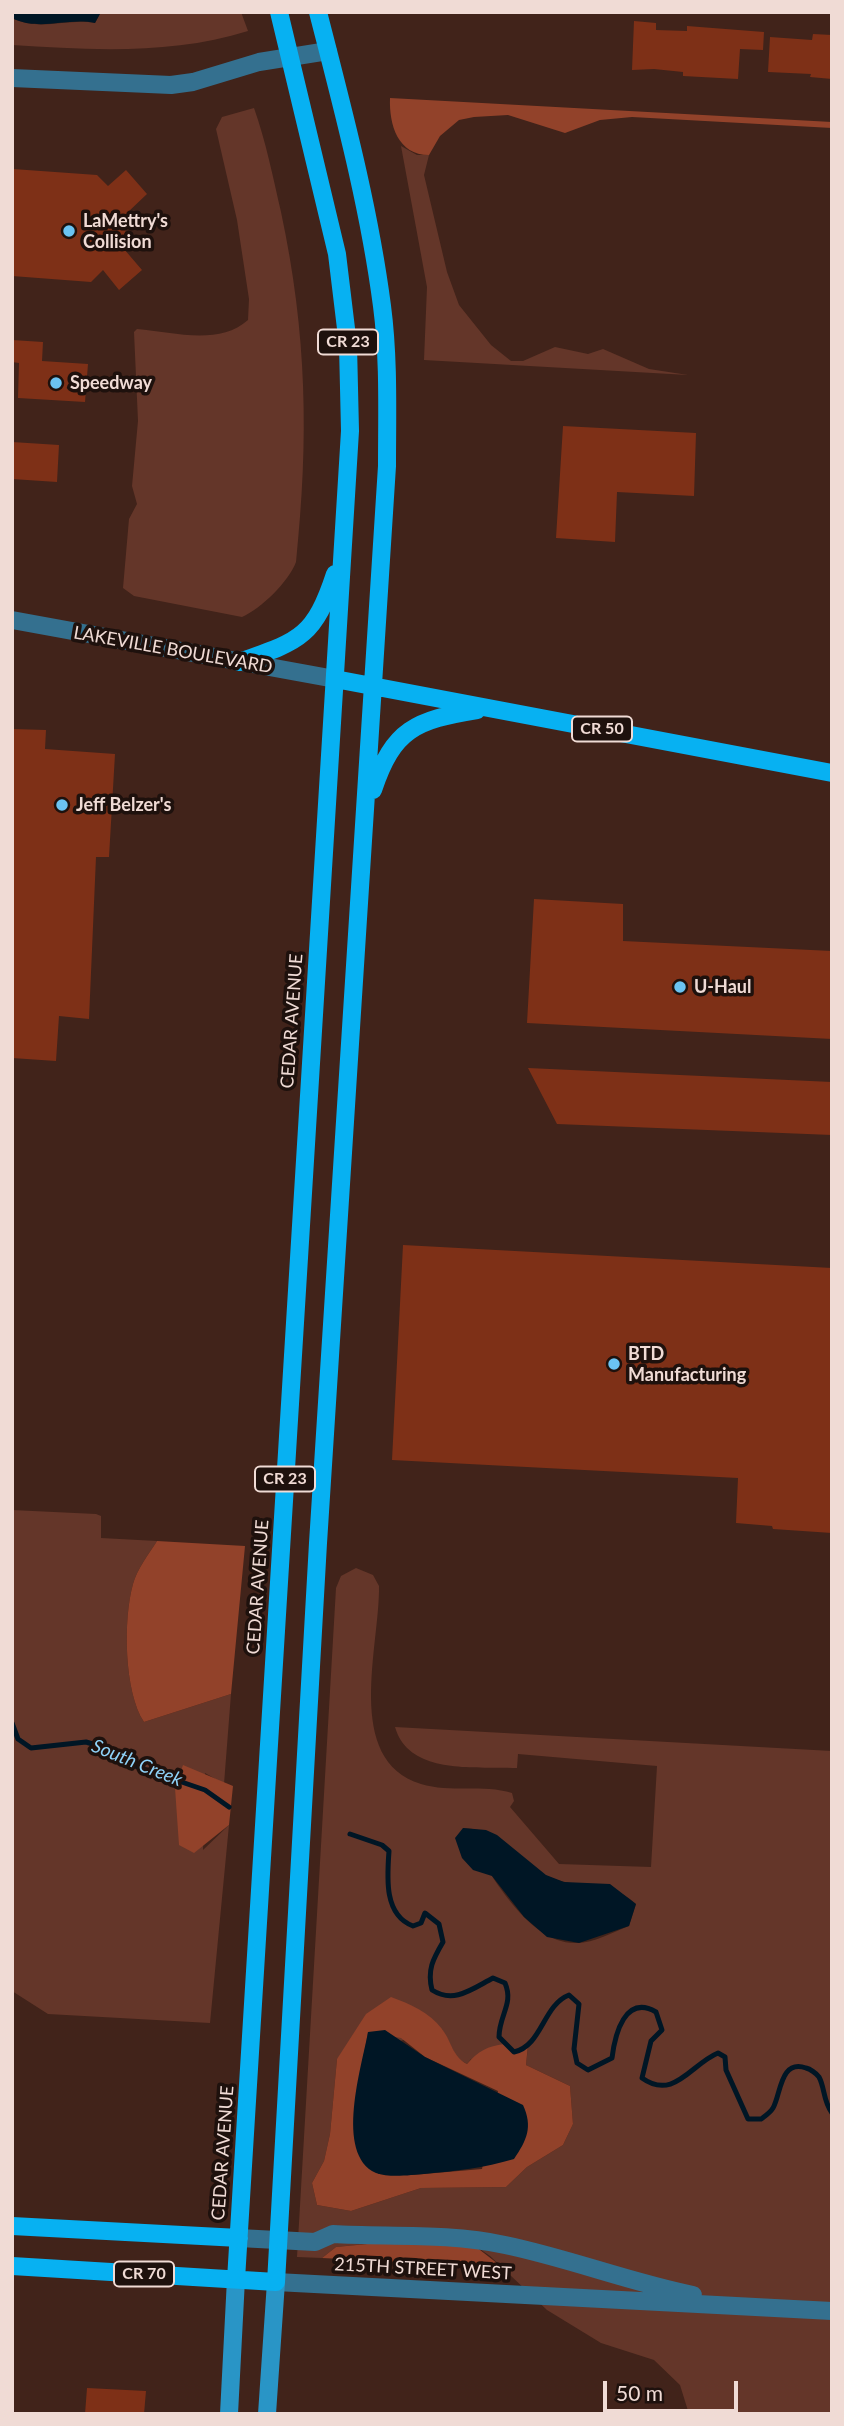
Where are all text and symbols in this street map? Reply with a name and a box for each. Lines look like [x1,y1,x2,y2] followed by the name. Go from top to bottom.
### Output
[83,210,168,252] place label: LaMettry's Collision
[61,223,77,239] marker: LaMettry's Collision
[318,330,378,354] road number: CR 23
[70,372,152,394] place label: Speedway
[48,375,64,391] marker: Speedway
[72,622,274,678] street label: LAKEVILLE BOULEVARD
[572,716,632,742] road number: CR 50
[76,794,171,816] place label: Jeff Belzer's
[54,797,70,813] marker: Jeff Belzer's
[277,953,307,1089] street label: CEDAR AVENUE
[694,976,751,998] place label: U-Haul
[672,979,688,995] marker: U-Haul
[628,1343,746,1386] place label: BTD Manufacturing
[606,1356,622,1372] marker: BTD Manufacturing
[255,1466,315,1492] road number: CR 23
[243,1519,273,1655] street label: CEDAR AVENUE
[88,1734,186,1792] water label: South Creek
[208,2085,238,2221] street label: CEDAR AVENUE
[334,2254,512,2284] street label: 215TH STREET WEST
[114,2262,174,2286] road number: CR 70
[606,2366,741,2410] scale bar
[616,2380,663,2405] text: 50 m

